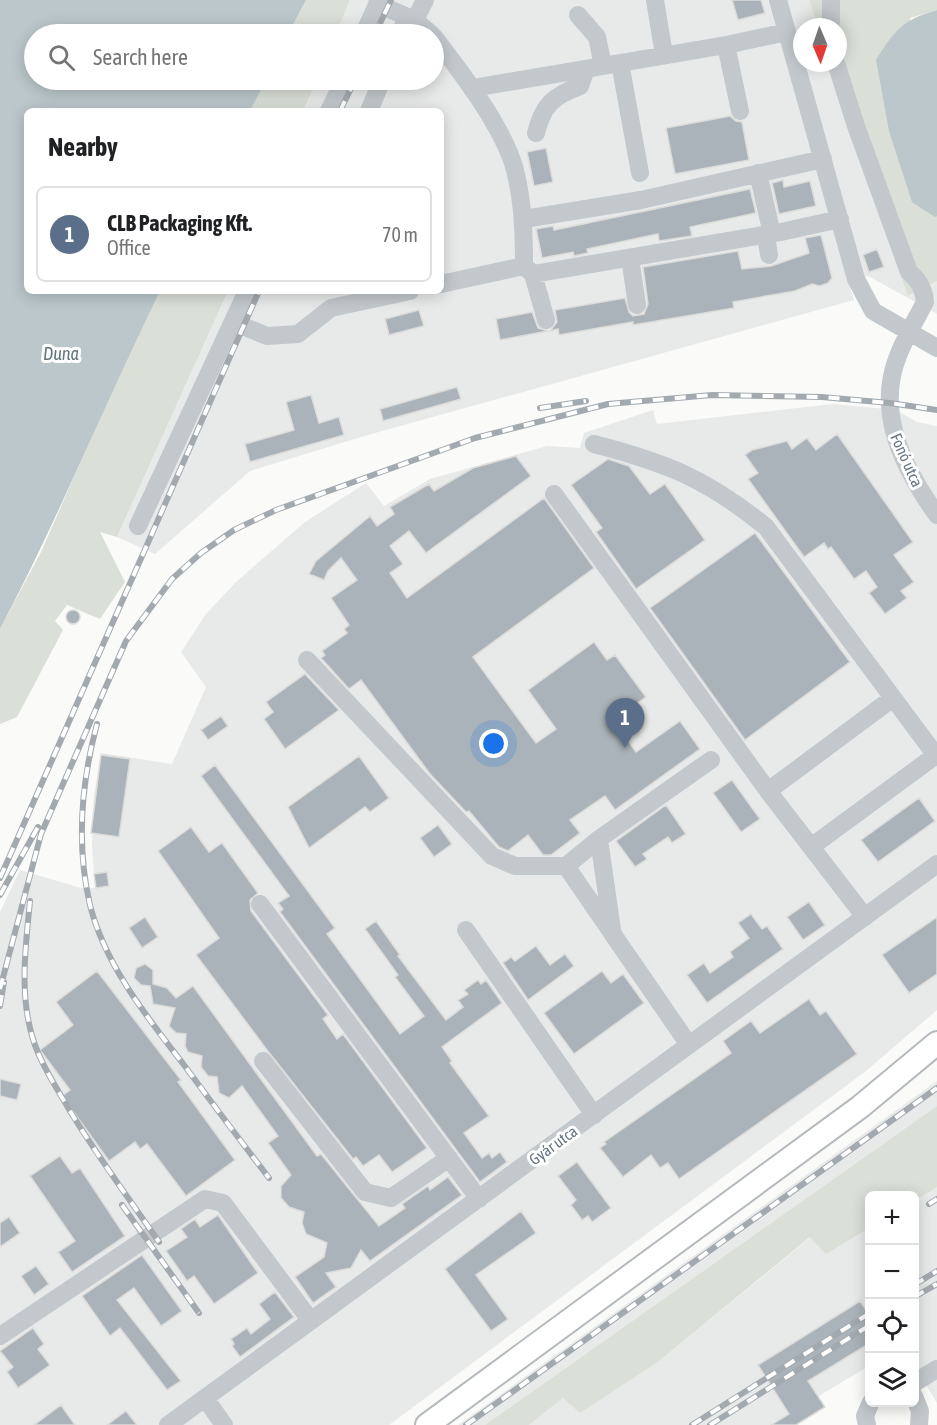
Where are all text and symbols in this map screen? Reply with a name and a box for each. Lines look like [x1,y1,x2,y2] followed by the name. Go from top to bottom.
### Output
[793,18,847,72] north arrow
[24,24,444,90] search box
[45,41,78,74] icon: search
[93,44,188,70] text: Search here
[48,132,118,162] text: Nearby
[107,210,252,236] text: CLB Packaging Kft.
[65,223,74,246] text: 1
[382,223,418,246] text: 70 m
[107,236,151,259] text: Office
[43,343,80,364] water label: Duna
[887,430,927,490] street label: Fonó utca
[606,698,644,748] pin: 1
[479,729,508,758] your location
[526,1122,581,1169] street label: Gyár utca
[865,1191,919,1407] map controls
[865,1191,919,1245] button: +
[865,1245,919,1299] button: −
[865,1299,919,1353] button: locate
[865,1353,919,1407] button: layers

